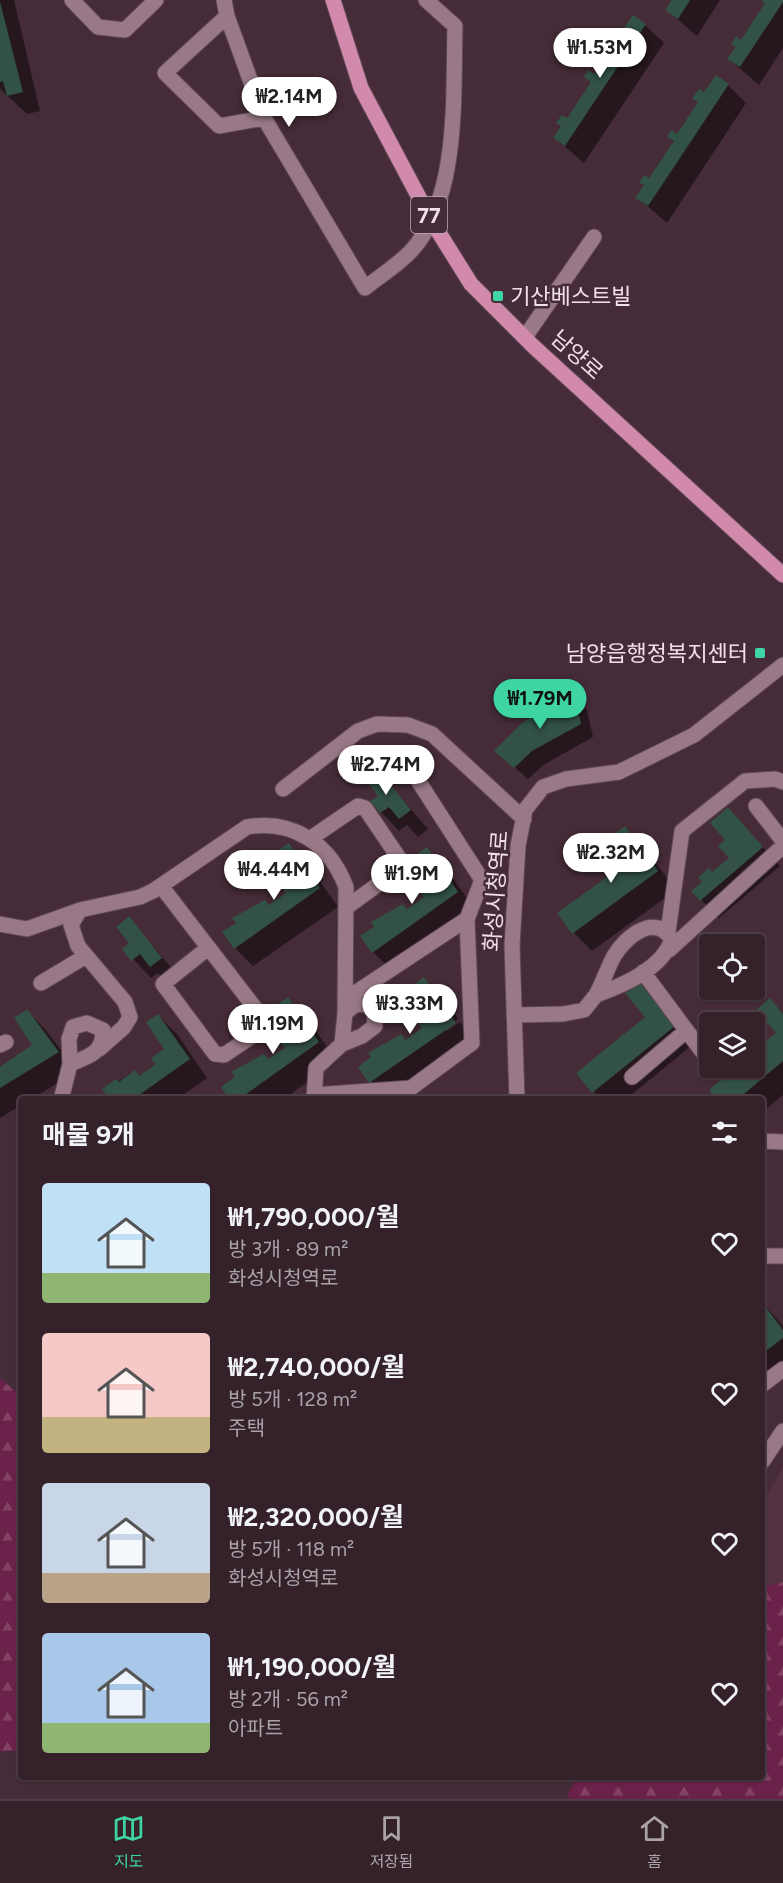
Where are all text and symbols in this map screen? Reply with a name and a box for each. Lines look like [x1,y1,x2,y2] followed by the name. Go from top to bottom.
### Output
[551,28,649,79] pin: ₩1.53M
[567,35,633,59] text: ₩1.53M
[240,77,338,128] pin: ₩2.14M
[256,84,322,108] text: ₩2.14M
[411,197,447,233] road number: 77
[510,283,631,310] place label: 기산베스트빌
[491,289,505,303] marker: 기산베스트빌
[545,325,609,385] street label: 남양로
[566,640,748,667] place label: 남양읍행정복지센터
[753,646,767,660] marker: 남양읍행정복지센터
[491,679,589,730] pin: ₩1.79M
[507,686,573,710] text: ₩1.79M
[337,745,435,796] pin: ₩2.74M
[351,752,421,776] text: ₩2.74M
[478,829,514,953] street label: 화성시청역로
[562,833,660,884] pin: ₩2.32M
[577,840,645,864] text: ₩2.32M
[225,850,323,901] pin: ₩4.44M
[370,854,454,905] pin: ₩1.9M
[238,857,310,881] text: ₩4.44M
[385,861,439,885] text: ₩1.9M
[699,934,765,1078] map controls
[699,934,765,1000] button: locate
[361,984,459,1035] pin: ₩3.33M
[376,991,444,1015] text: ₩3.33M
[224,1004,322,1055] pin: ₩1.19M
[242,1011,304,1035] text: ₩1.19M
[699,1012,765,1078] button: layers
[708,1116,741,1149] icon: filters
[42,1119,135,1151] text: 매물 9개
[228,1201,400,1233] text: ₩1,790,000/월
[90,1207,162,1279] icon: home
[708,1227,741,1260] icon: heart
[228,1237,348,1261] text: 방 3개 · 89 m²
[228,1266,338,1290] text: 화성시청역로
[228,1351,405,1383] text: ₩2,740,000/월
[90,1357,162,1429] icon: home
[708,1377,741,1410] icon: heart
[228,1387,357,1411] text: 방 5개 · 128 m²
[228,1416,265,1440] text: 주택
[228,1501,404,1533] text: ₩2,320,000/월
[90,1507,162,1579] icon: home
[708,1527,741,1560] icon: heart
[228,1537,354,1561] text: 방 5개 · 118 m²
[228,1566,338,1590] text: 화성시청역로
[228,1651,396,1683] text: ₩1,190,000/월
[90,1657,162,1729] icon: home
[708,1677,741,1710] icon: heart
[228,1687,348,1711] text: 방 2개 · 56 m²
[228,1716,283,1740] text: 아파트
[112,1812,145,1872] tab: 지도
[369,1812,414,1872] tab: 저장됨
[638,1812,671,1872] tab: 홈

